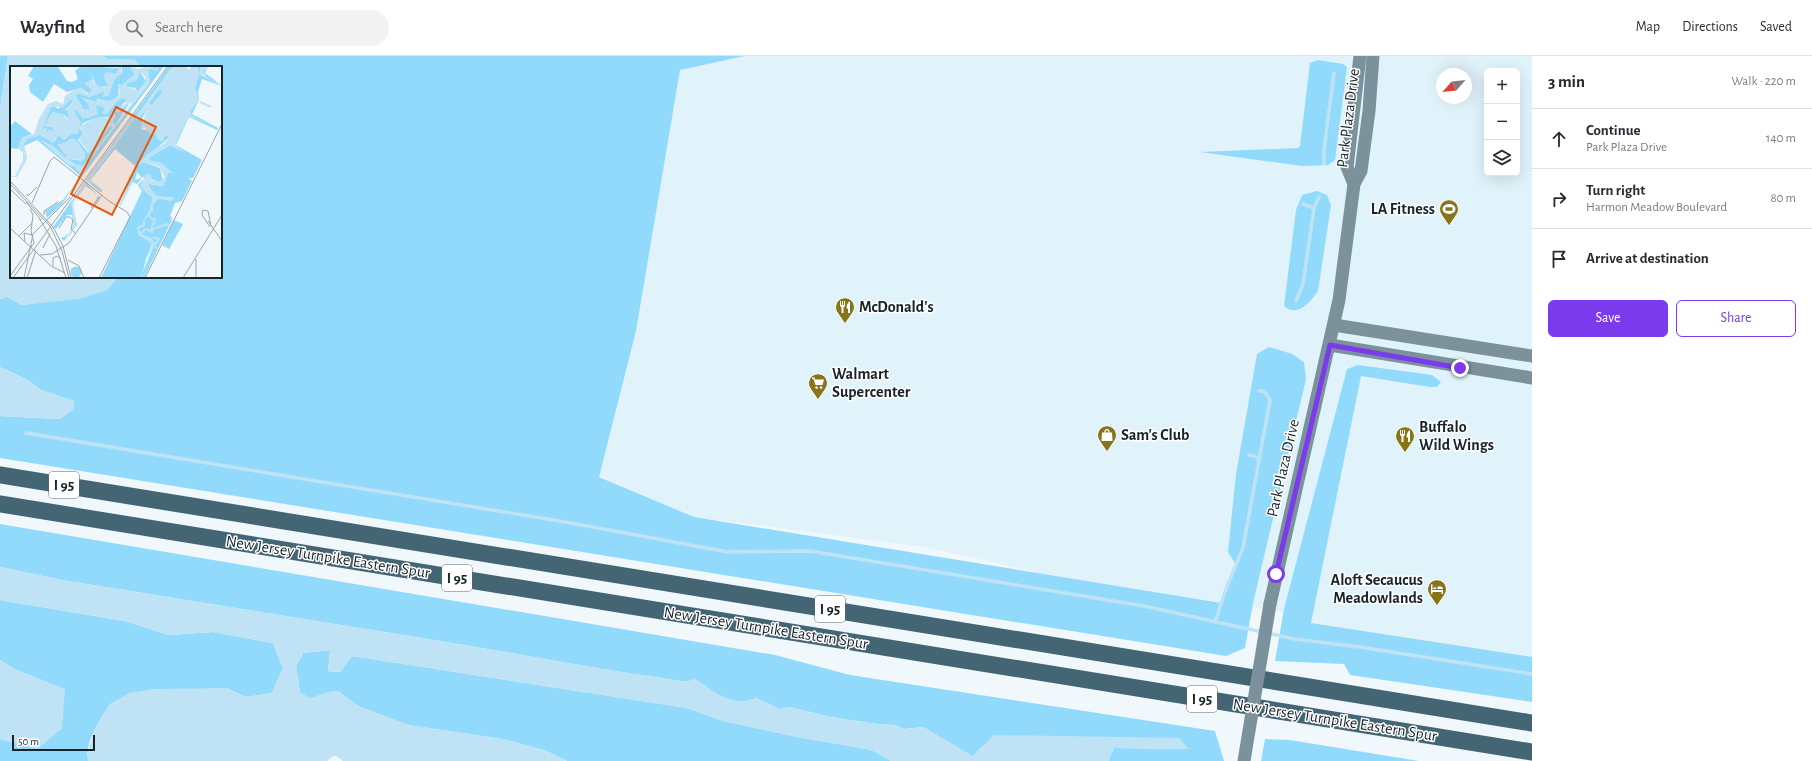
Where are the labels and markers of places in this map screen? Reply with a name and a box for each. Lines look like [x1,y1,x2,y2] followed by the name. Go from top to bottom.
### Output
[1438,198,1460,226] sports icon: LA Fitness
[1371,201,1435,217] place label: LA Fitness
[834,296,856,324] restaurant icon: McDonald's
[859,299,934,315] place label: McDonald's
[832,366,911,400] place label: Walmart Supercenter
[807,372,829,400] supermarket icon: Walmart Supercenter
[1419,419,1494,453] place label: Buffalo Wild Wings
[1096,424,1118,452] shop icon: Sam's Club
[1394,425,1416,453] restaurant icon: Buffalo Wild Wings
[1121,427,1189,443] place label: Sam's Club
[1330,572,1423,606] place label: Aloft Secaucus Meadowlands
[1426,578,1448,606] hotel icon: Aloft Secaucus Meadowlands

